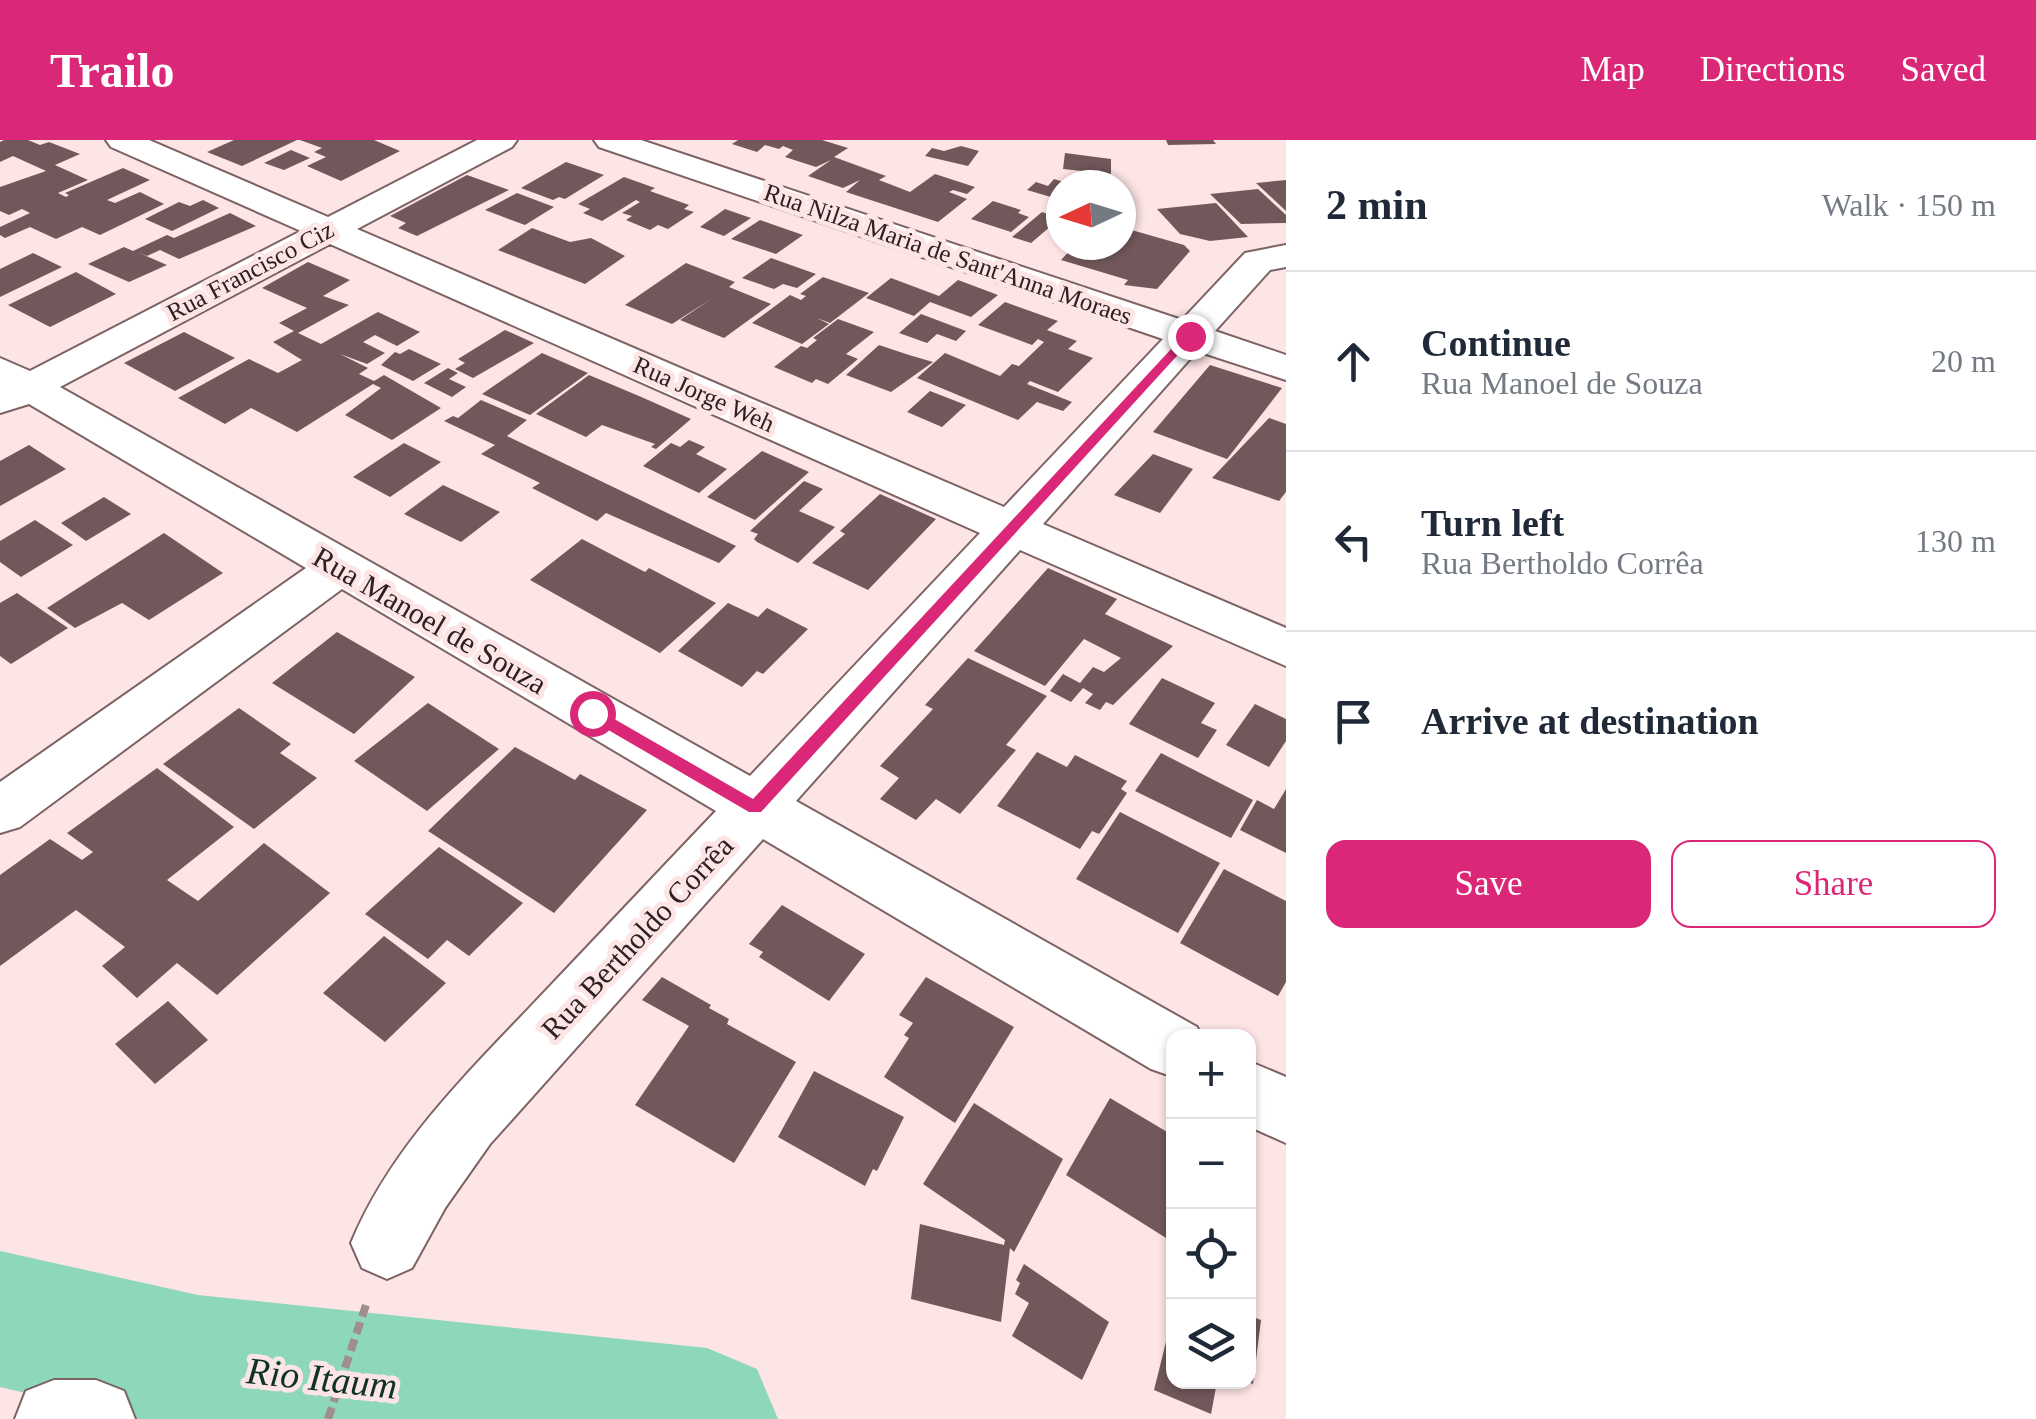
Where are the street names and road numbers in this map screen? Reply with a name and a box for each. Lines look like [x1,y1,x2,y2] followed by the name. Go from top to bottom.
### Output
[761,178,1135,330] street label: Rua Nilza Maria de Sant'Anna Moraes
[162,216,338,326] street label: Rua Francisco Ciz
[629,351,779,437] street label: Rua Jorge Weh
[307,540,553,700] street label: Rua Manoel de Souza
[535,829,739,1045] street label: Rua Bertholdo Corrêa

